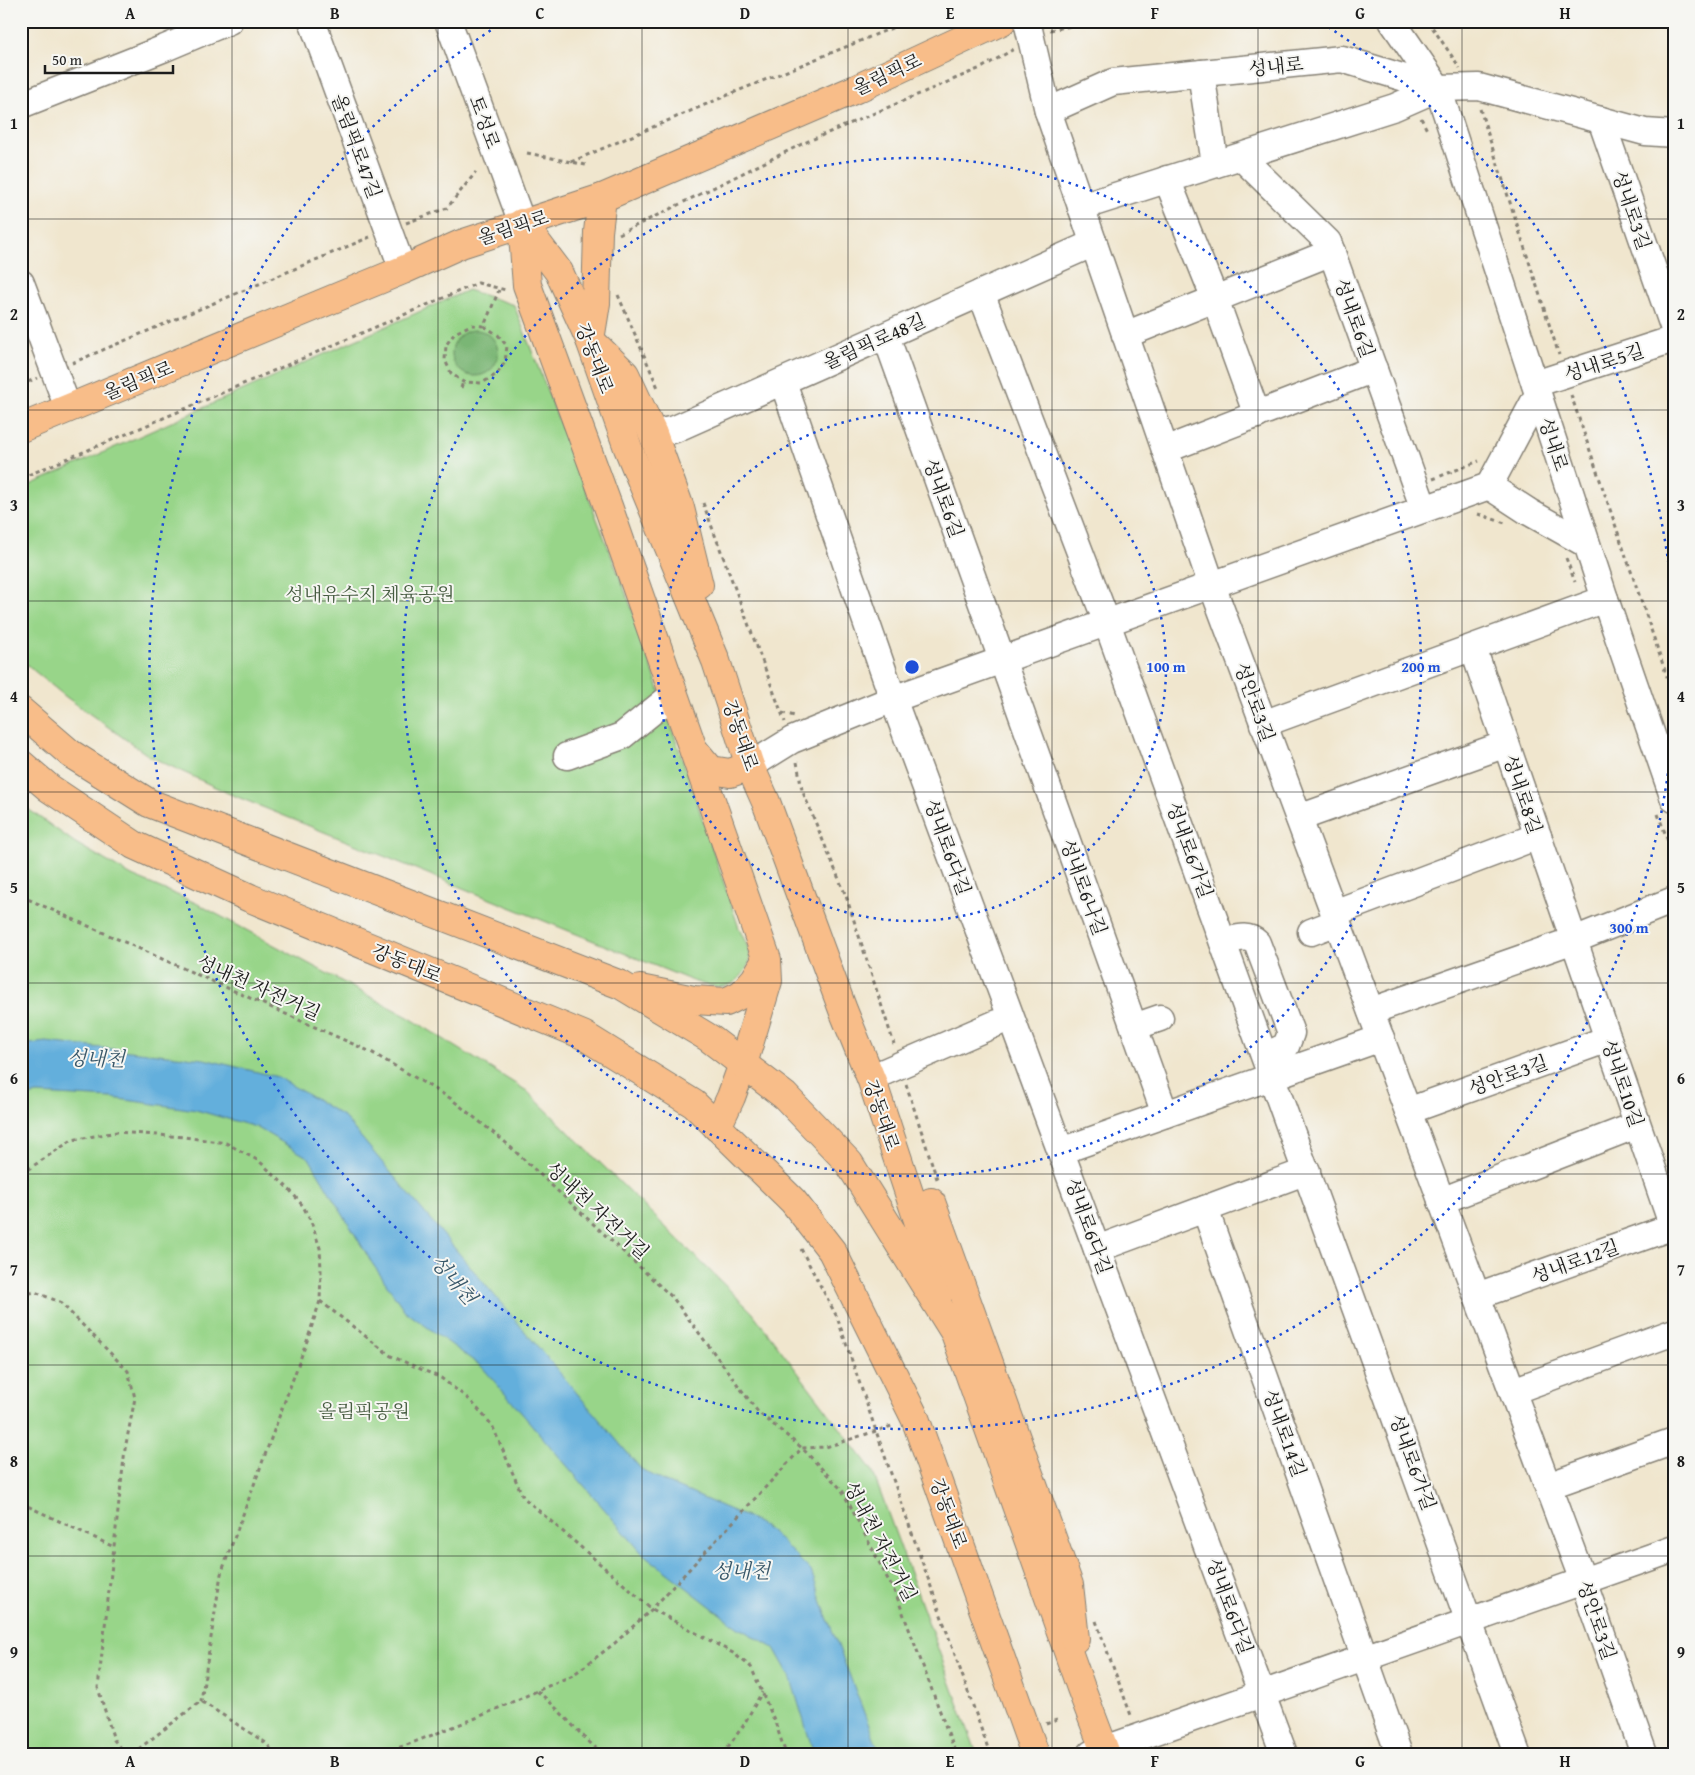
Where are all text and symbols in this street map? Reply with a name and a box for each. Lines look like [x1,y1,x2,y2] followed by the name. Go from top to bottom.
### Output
[125,1,136,25] text: A
[330,1,340,25] text: B
[535,1,545,25] text: C
[740,1,750,25] text: D
[946,1,955,25] text: E
[1151,1,1159,25] text: F
[1355,1,1365,25] text: G
[1559,1,1571,25] text: H
[45,42,172,74] scale bar
[848,46,926,102] street label: 올림픽로
[52,49,83,70] text: 50 m
[1247,49,1305,83] street label: 성내로
[325,89,389,203] street label: 올림픽로47길
[462,91,508,153] street label: 토성로
[10,111,18,135] text: 1
[1677,111,1685,135] text: 1
[1605,166,1659,254] street label: 성내로3길
[474,202,552,252] street label: 올림픽로
[1328,274,1382,362] street label: 성내로6길
[10,302,18,326] text: 2
[1677,302,1685,326] text: 2
[818,306,930,376] street label: 올림픽로48길
[569,319,621,397] street label: 강동대로
[1560,336,1648,388] street label: 성내로5길
[99,353,177,407] street label: 올림픽로
[1532,413,1576,475] street label: 성내로
[917,454,971,542] street label: 성내로6길
[10,493,18,517] text: 3
[1677,493,1685,517] text: 3
[285,580,455,608] park label: 성내유수지 체육공원
[1146,656,1186,677] text: 100 m
[1401,656,1441,677] text: 200 m
[903,658,921,676] centre of rings
[1228,658,1282,746] street label: 성안로3길
[10,684,18,708] text: 4
[1677,684,1685,708] text: 4
[716,696,766,774] street label: 강동대로
[1496,750,1550,838] street label: 성내로8길
[918,795,978,899] street label: 성내로6다길
[1160,798,1220,902] street label: 성내로6가길
[1054,835,1114,939] street label: 성내로6나길
[10,875,18,899] text: 5
[1677,875,1685,899] text: 5
[1609,917,1649,938] text: 300 m
[368,936,446,990] street label: 강동대로
[193,947,325,1027] street label: 성내천 자전거길
[1595,1035,1651,1131] street label: 성내로10길
[67,1043,127,1073] water label: 성내천
[1464,1048,1552,1102] street label: 성안로3길
[10,1066,18,1090] text: 6
[1677,1066,1685,1090] text: 6
[857,1076,907,1154] street label: 강동대로
[540,1155,656,1265] street label: 성내천 자전거길
[1059,1174,1119,1278] street label: 성내로6다길
[1527,1232,1623,1290] street label: 성내로12길
[424,1248,485,1312] water label: 성내천
[10,1257,18,1281] text: 7
[1677,1257,1685,1281] text: 7
[1256,1385,1314,1481] street label: 성내로14길
[318,1397,410,1425] park label: 올림픽공원
[1383,1410,1443,1514] street label: 성내로6가길
[10,1449,18,1473] text: 8
[1677,1449,1685,1473] text: 8
[923,1474,975,1552] street label: 강동대로
[837,1476,925,1606] street label: 성내천 자전거길
[1200,1554,1260,1658] street label: 성내로6다길
[712,1556,772,1585] water label: 성내천
[1570,1576,1624,1664] street label: 성안로3길
[10,1640,18,1664] text: 9
[1677,1640,1685,1664] text: 9
[125,1749,136,1773] text: A
[330,1749,340,1773] text: B
[535,1749,545,1773] text: C
[740,1749,750,1773] text: D
[946,1749,955,1773] text: E
[1151,1749,1159,1773] text: F
[1355,1749,1365,1773] text: G
[1559,1749,1571,1773] text: H

